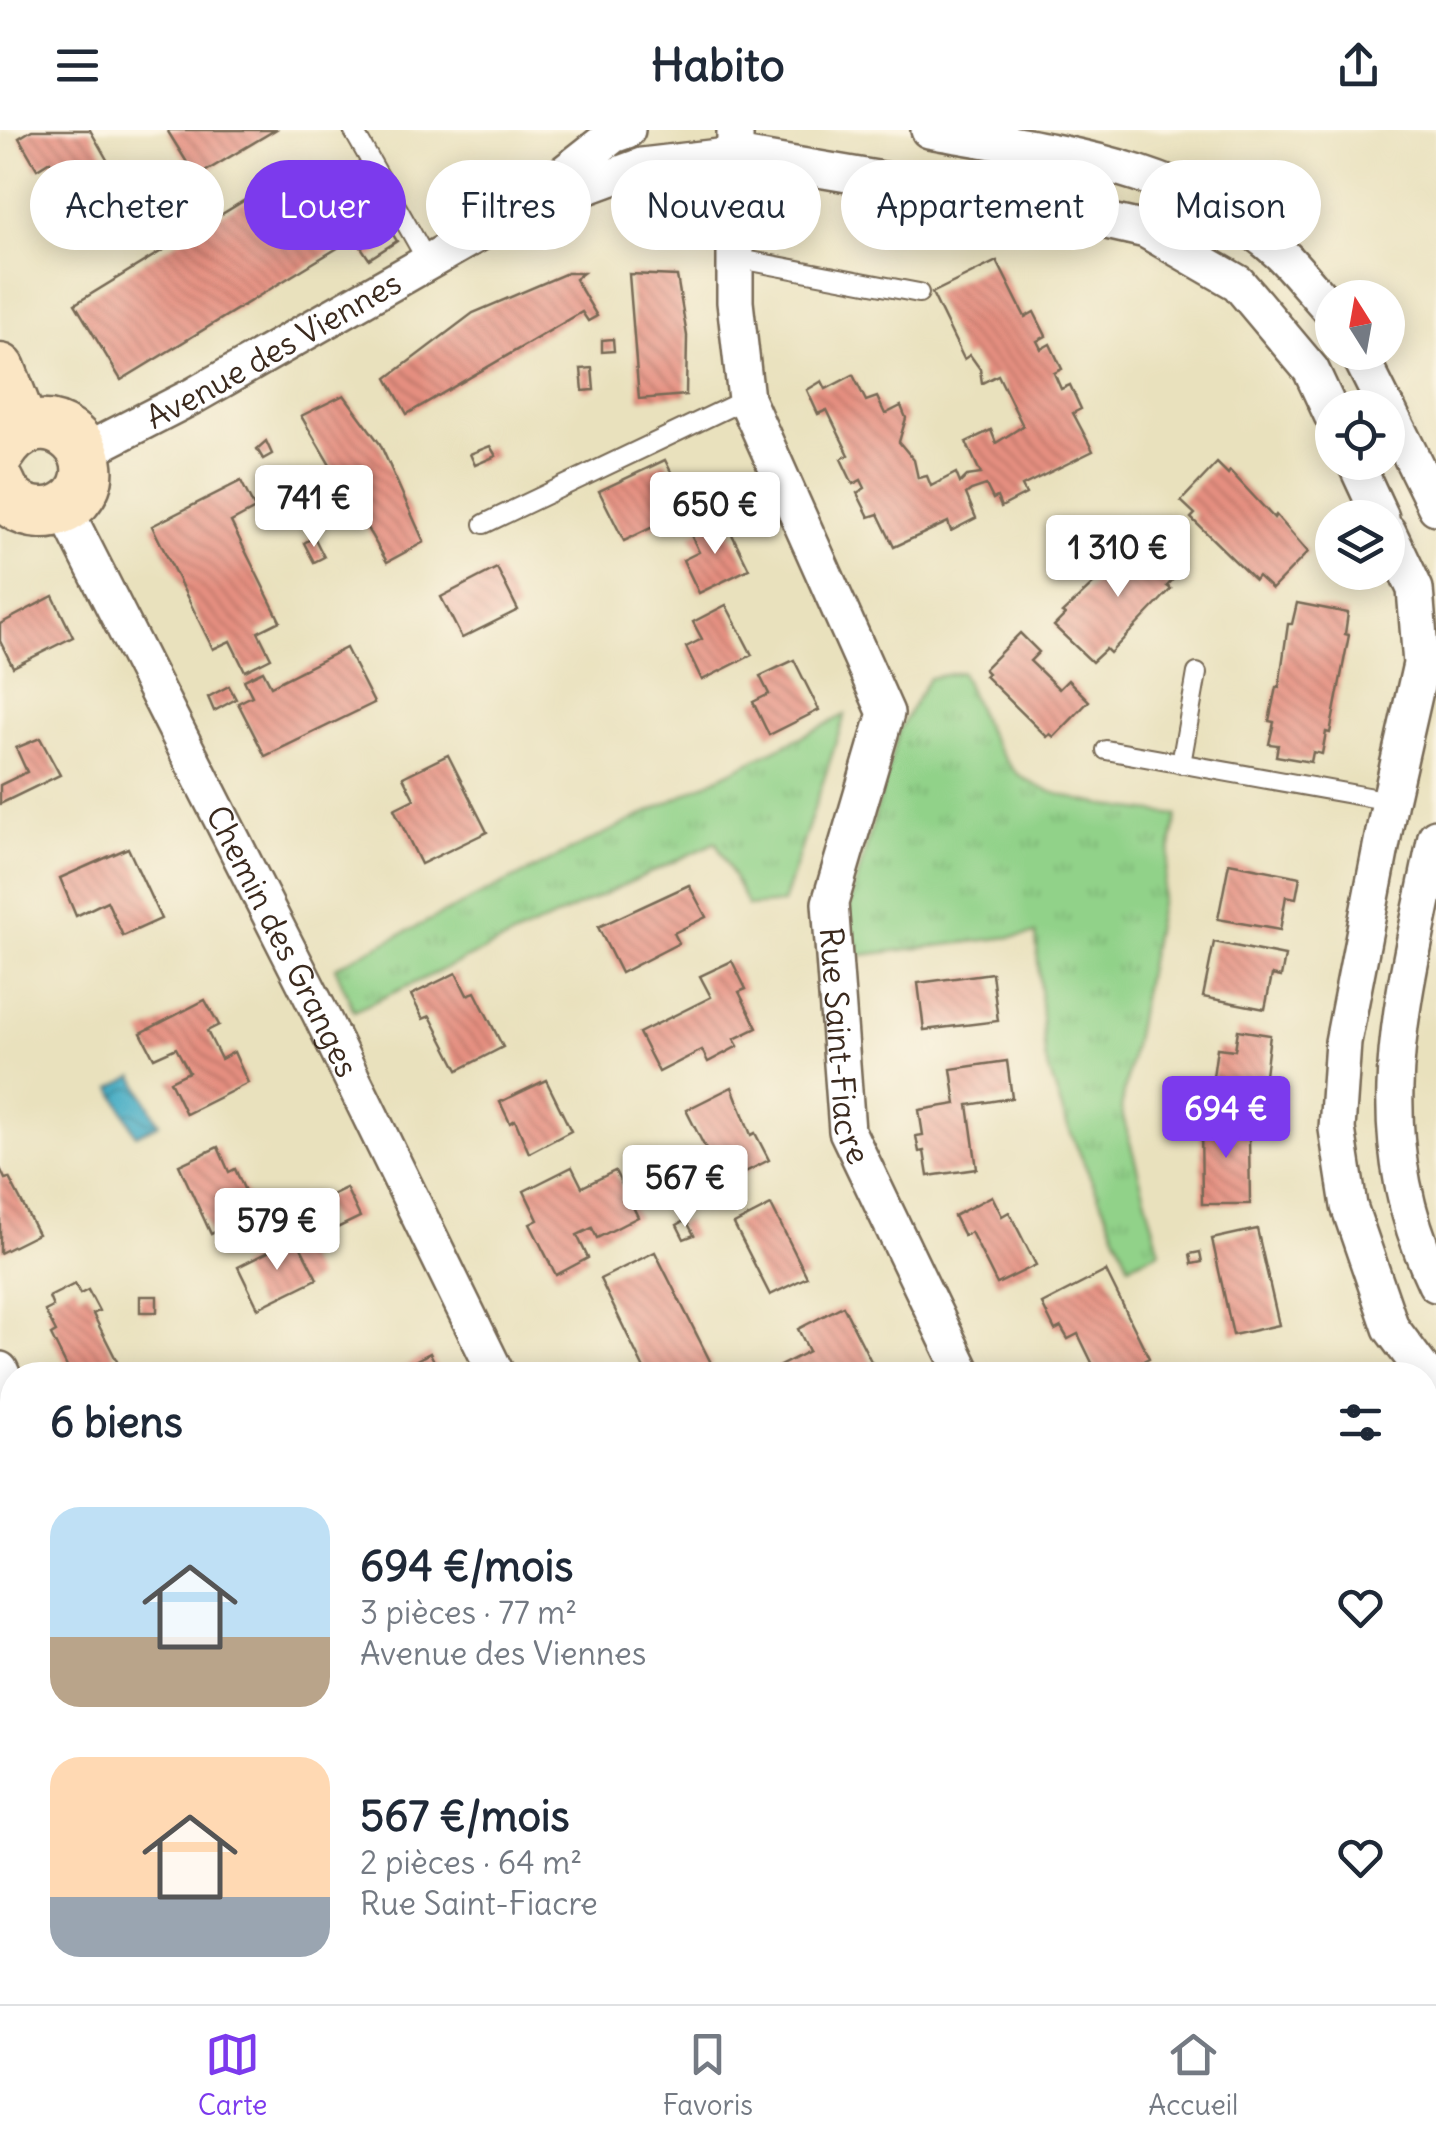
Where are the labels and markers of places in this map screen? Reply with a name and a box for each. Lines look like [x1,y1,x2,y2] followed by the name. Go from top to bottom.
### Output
[244,465,384,550] pin: 741 €
[645,472,785,557] pin: 650 €
[1026,515,1210,600] pin: 1 310 €
[1156,1076,1296,1161] pin: 694 €
[615,1145,755,1230] pin: 567 €
[207,1188,347,1273] pin: 579 €

